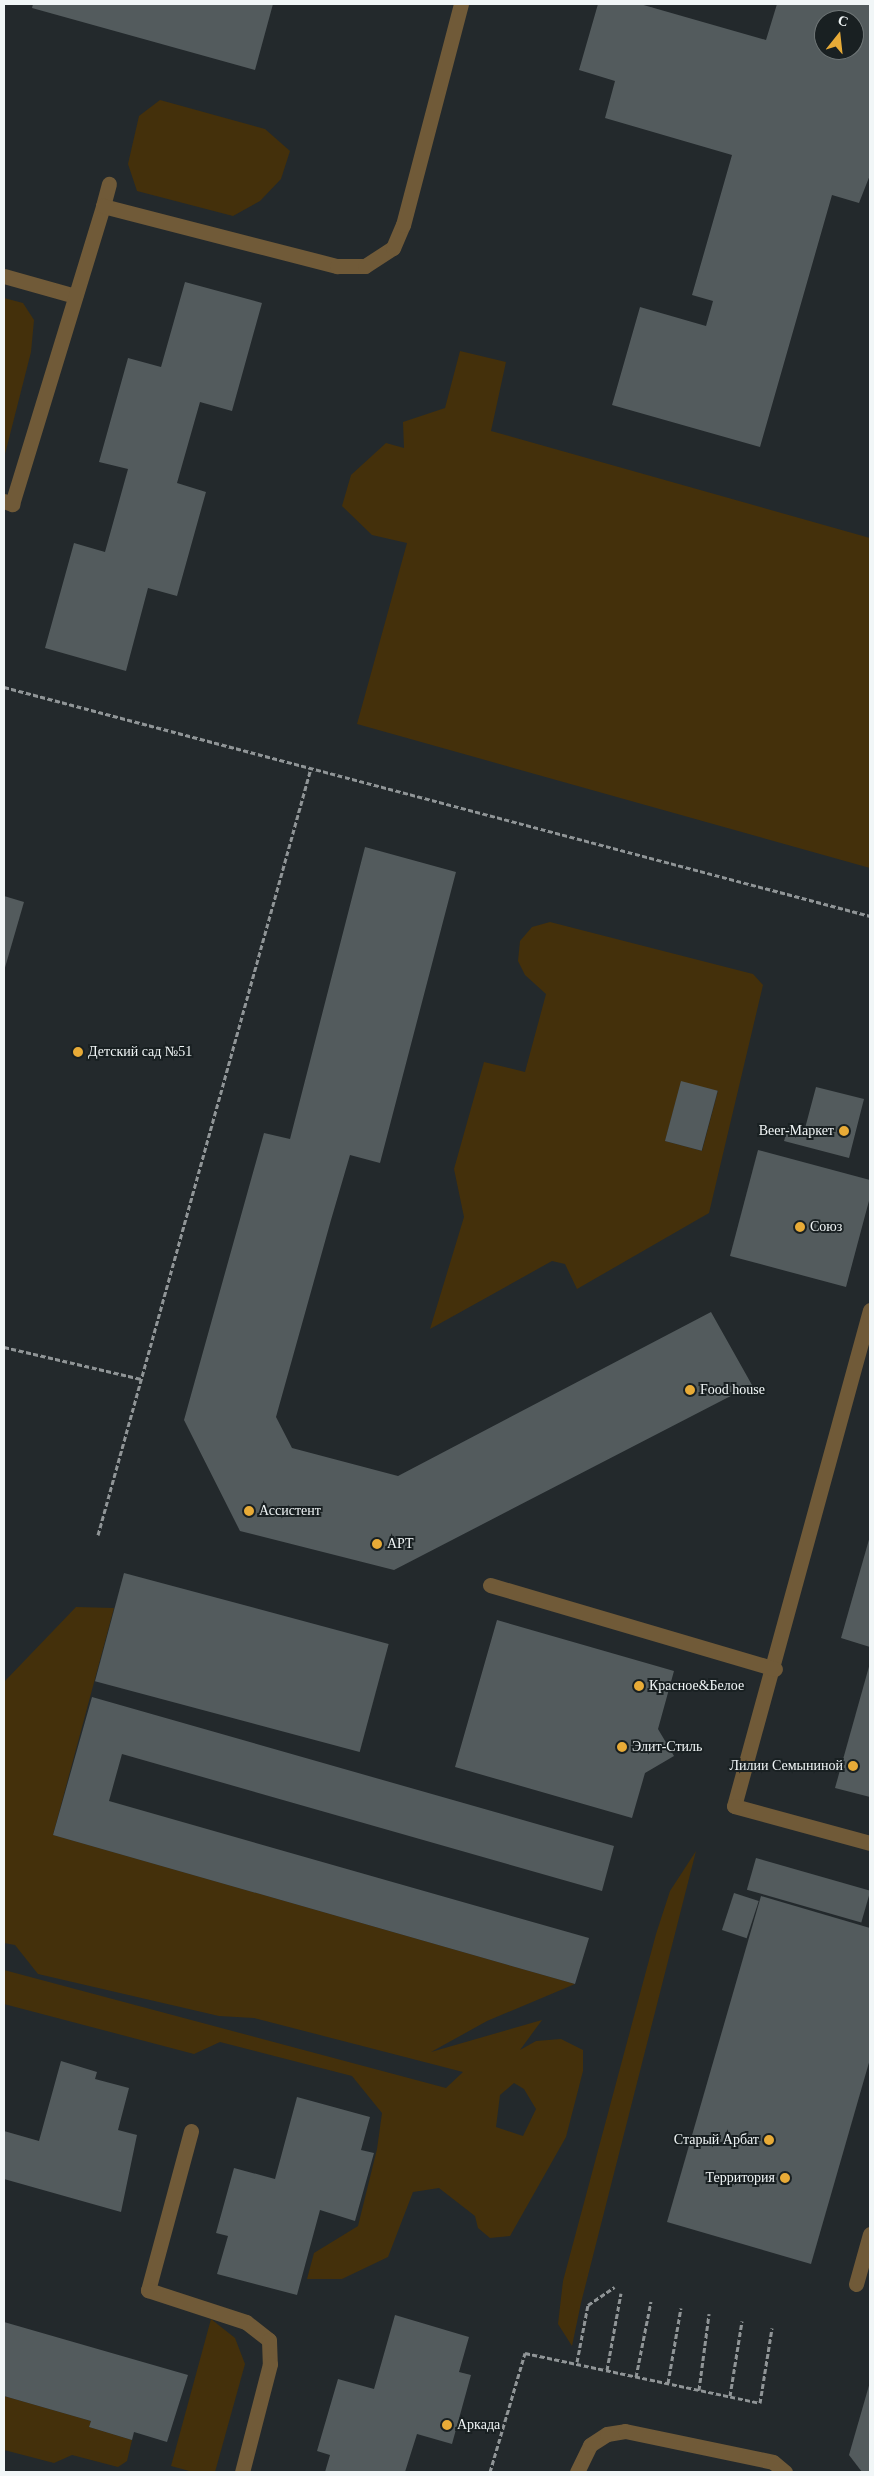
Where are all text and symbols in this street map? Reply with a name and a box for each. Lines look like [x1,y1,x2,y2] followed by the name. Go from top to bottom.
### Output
[814,10,864,60] north arrow
[836,12,850,30] text: С
[88,1044,192,1060] place label: Детский сад №51
[72,1046,84,1058] marker: Детский сад №51
[759,1123,834,1139] place label: Beer-Маркет
[838,1125,850,1137] marker: Beer-Маркет
[810,1219,842,1235] place label: Союз
[794,1221,806,1233] marker: Союз
[700,1382,765,1398] place label: Food house
[684,1384,696,1396] marker: Food house
[259,1503,321,1519] place label: Ассистент
[243,1505,255,1517] marker: Ассистент
[387,1536,414,1552] place label: АРТ
[371,1538,383,1550] marker: АРТ
[649,1678,744,1694] place label: Красное&Белое
[633,1680,645,1692] marker: Красное&Белое
[632,1739,702,1755] place label: Элит-Стиль
[616,1741,628,1753] marker: Элит-Стиль
[730,1758,843,1774] place label: Лилии Семыниной
[847,1760,859,1772] marker: Лилии Семыниной
[674,2132,759,2148] place label: Старый Арбат
[763,2134,775,2146] marker: Старый Арбат
[705,2170,775,2186] place label: Территория
[779,2172,791,2184] marker: Территория
[457,2417,500,2433] place label: Аркада
[441,2419,453,2431] marker: Аркада

